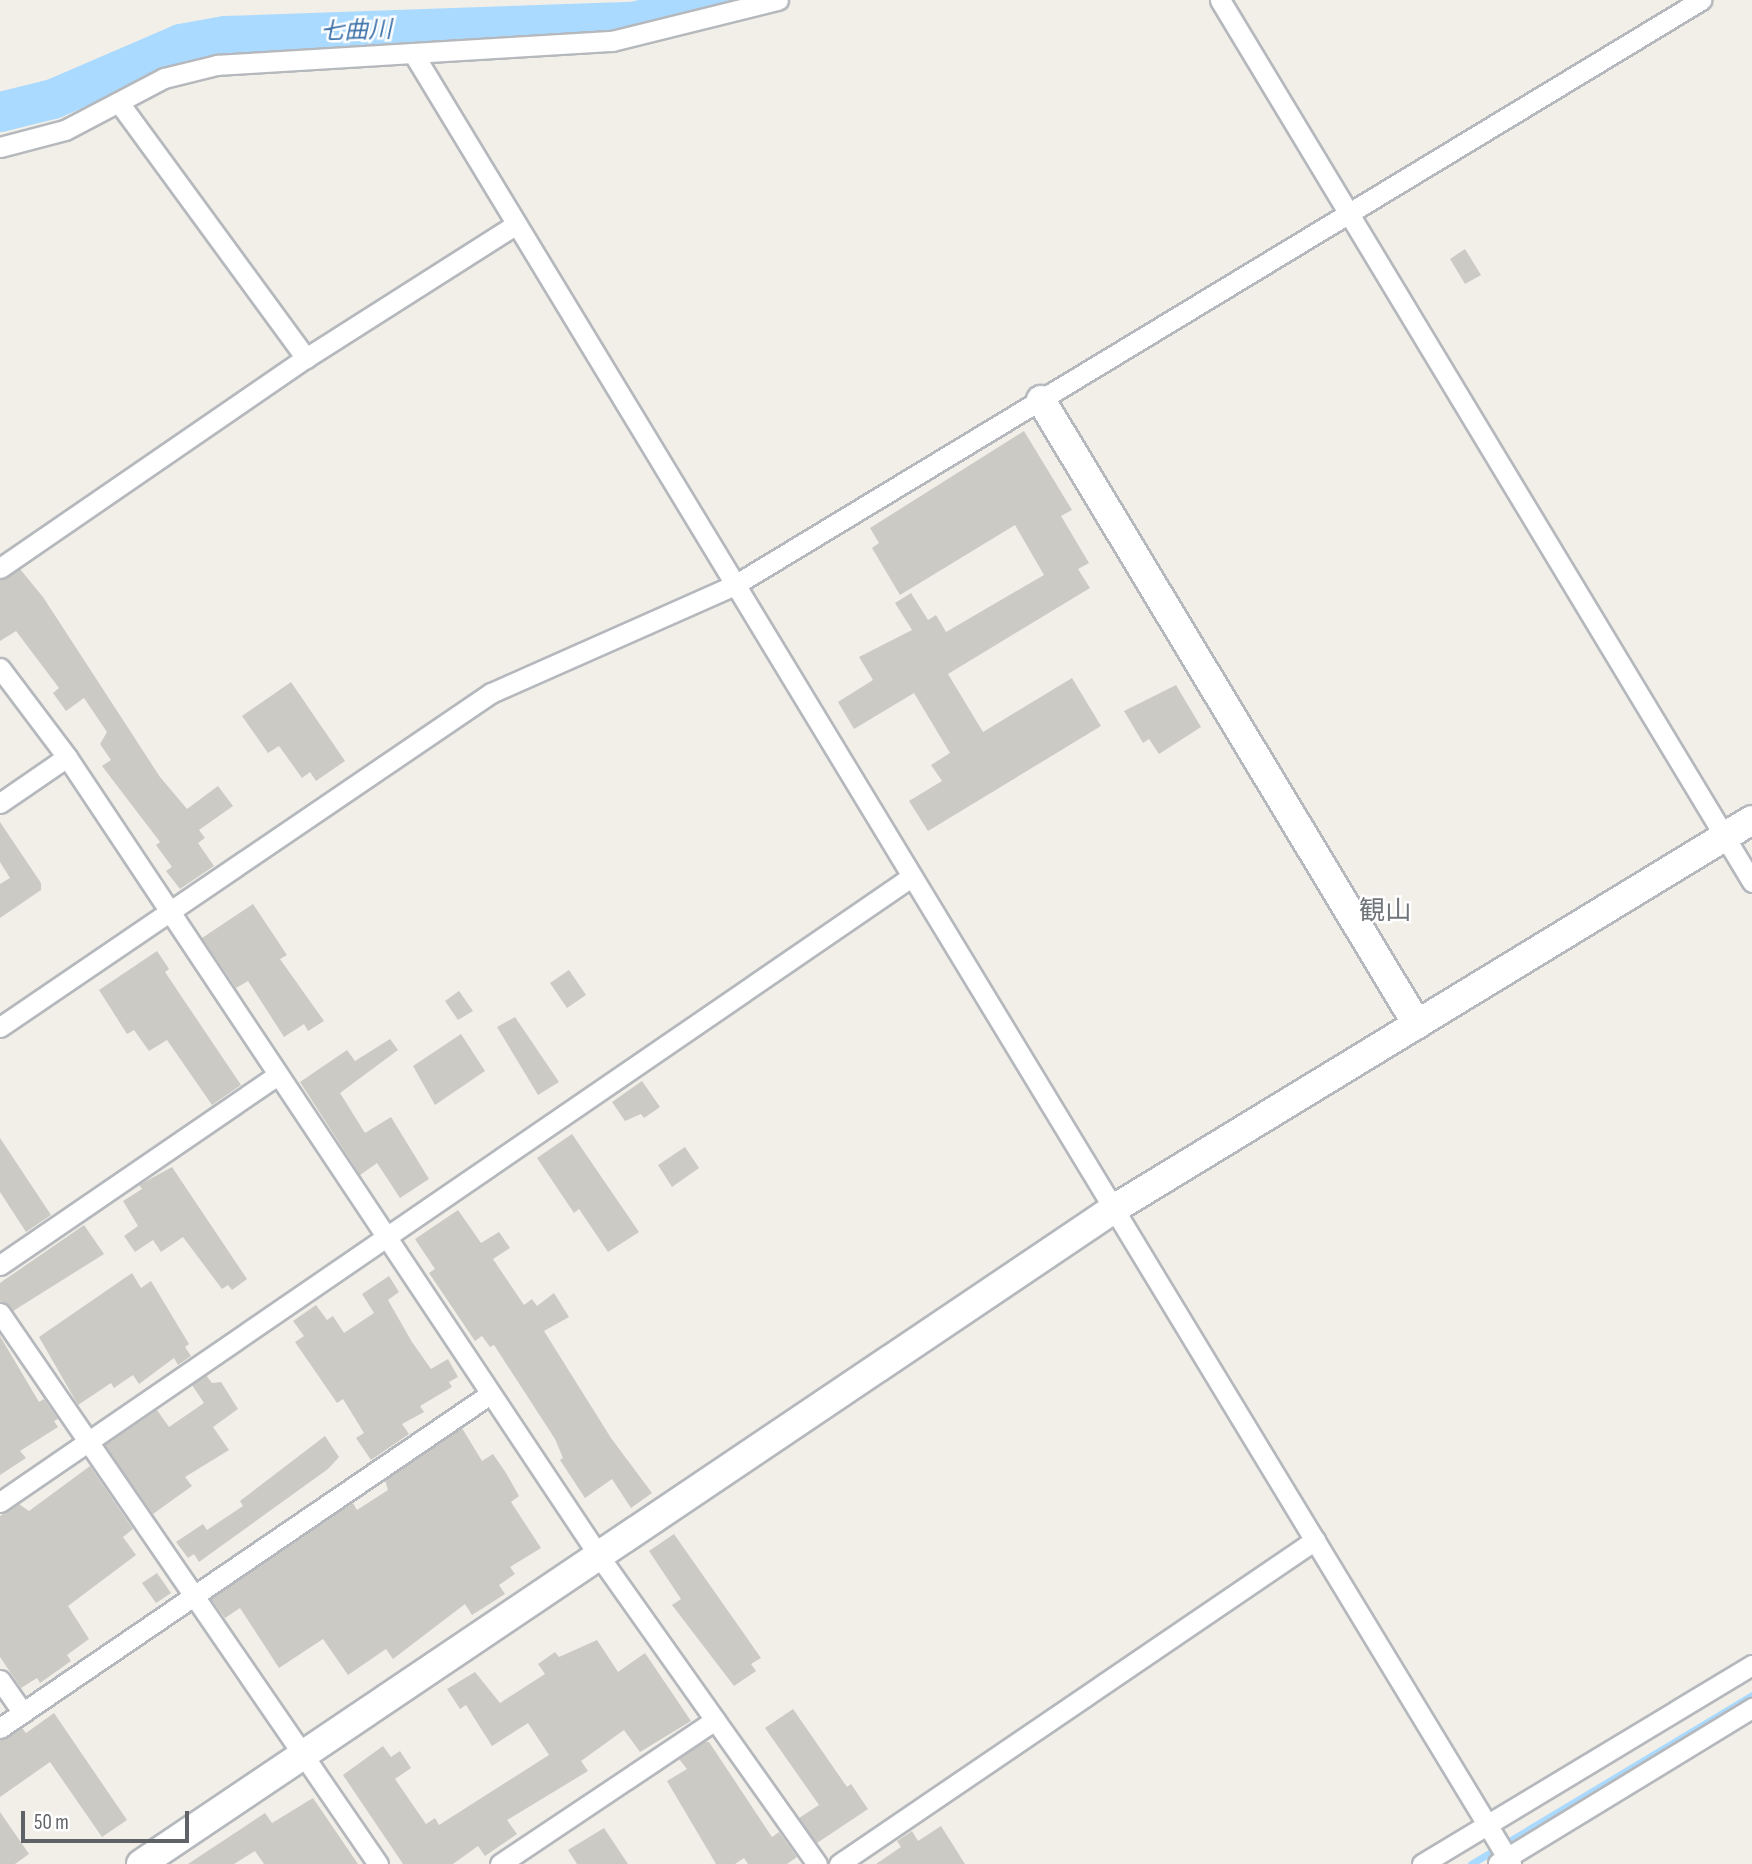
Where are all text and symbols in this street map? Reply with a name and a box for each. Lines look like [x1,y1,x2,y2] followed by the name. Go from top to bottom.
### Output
[320,15,392,47] water label: 七曲川
[1359,896,1411,928] district label: 観山
[24,1798,192,1842] scale bar
[34,1810,69,1835] text: 50 m

